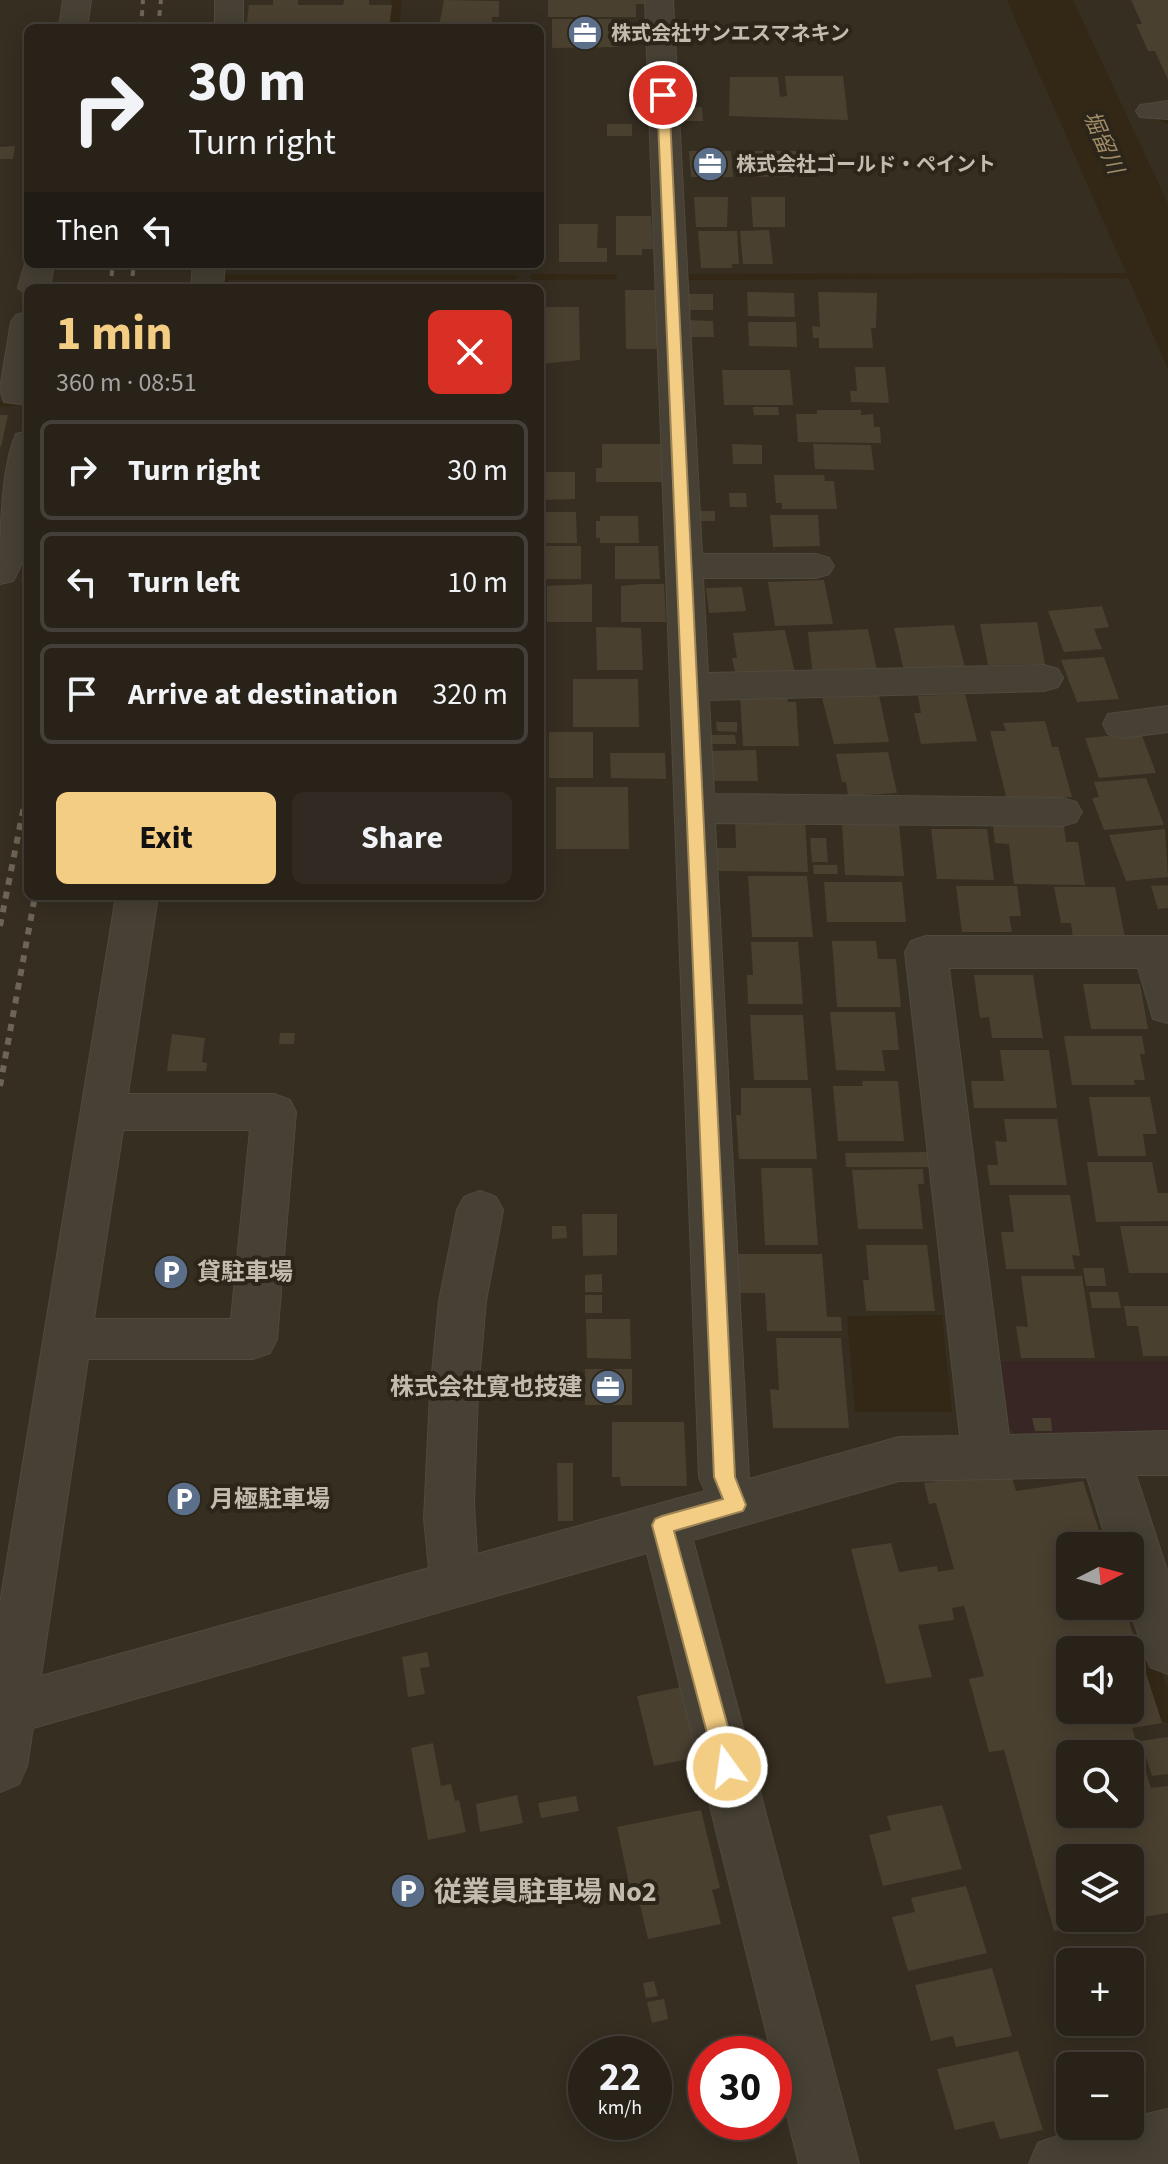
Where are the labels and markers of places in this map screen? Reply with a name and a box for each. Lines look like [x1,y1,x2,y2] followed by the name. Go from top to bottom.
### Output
[566,14,604,52] office icon: 株式会社サンエスマネキン
[611,20,850,48] place label: 株式会社サンエスマネキン
[629,61,697,129] pin
[691,145,729,183] office icon: 株式会社ゴールド・ペイント
[736,151,996,179] place label: 株式会社ゴールド・ペイント
[152,1253,190,1291] parking icon: 貸駐車場
[197,1255,293,1290] place label: 貸駐車場
[589,1368,627,1406] office icon: 株式会社寛也技建
[390,1370,582,1405] place label: 株式会社寛也技建
[165,1480,203,1518] parking icon: 月極駐車場
[210,1482,330,1517] place label: 月極駐車場
[389,1872,427,1910] parking icon: 従業員駐車場 No2
[434,1872,657,1912] place label: 従業員駐車場 No2

